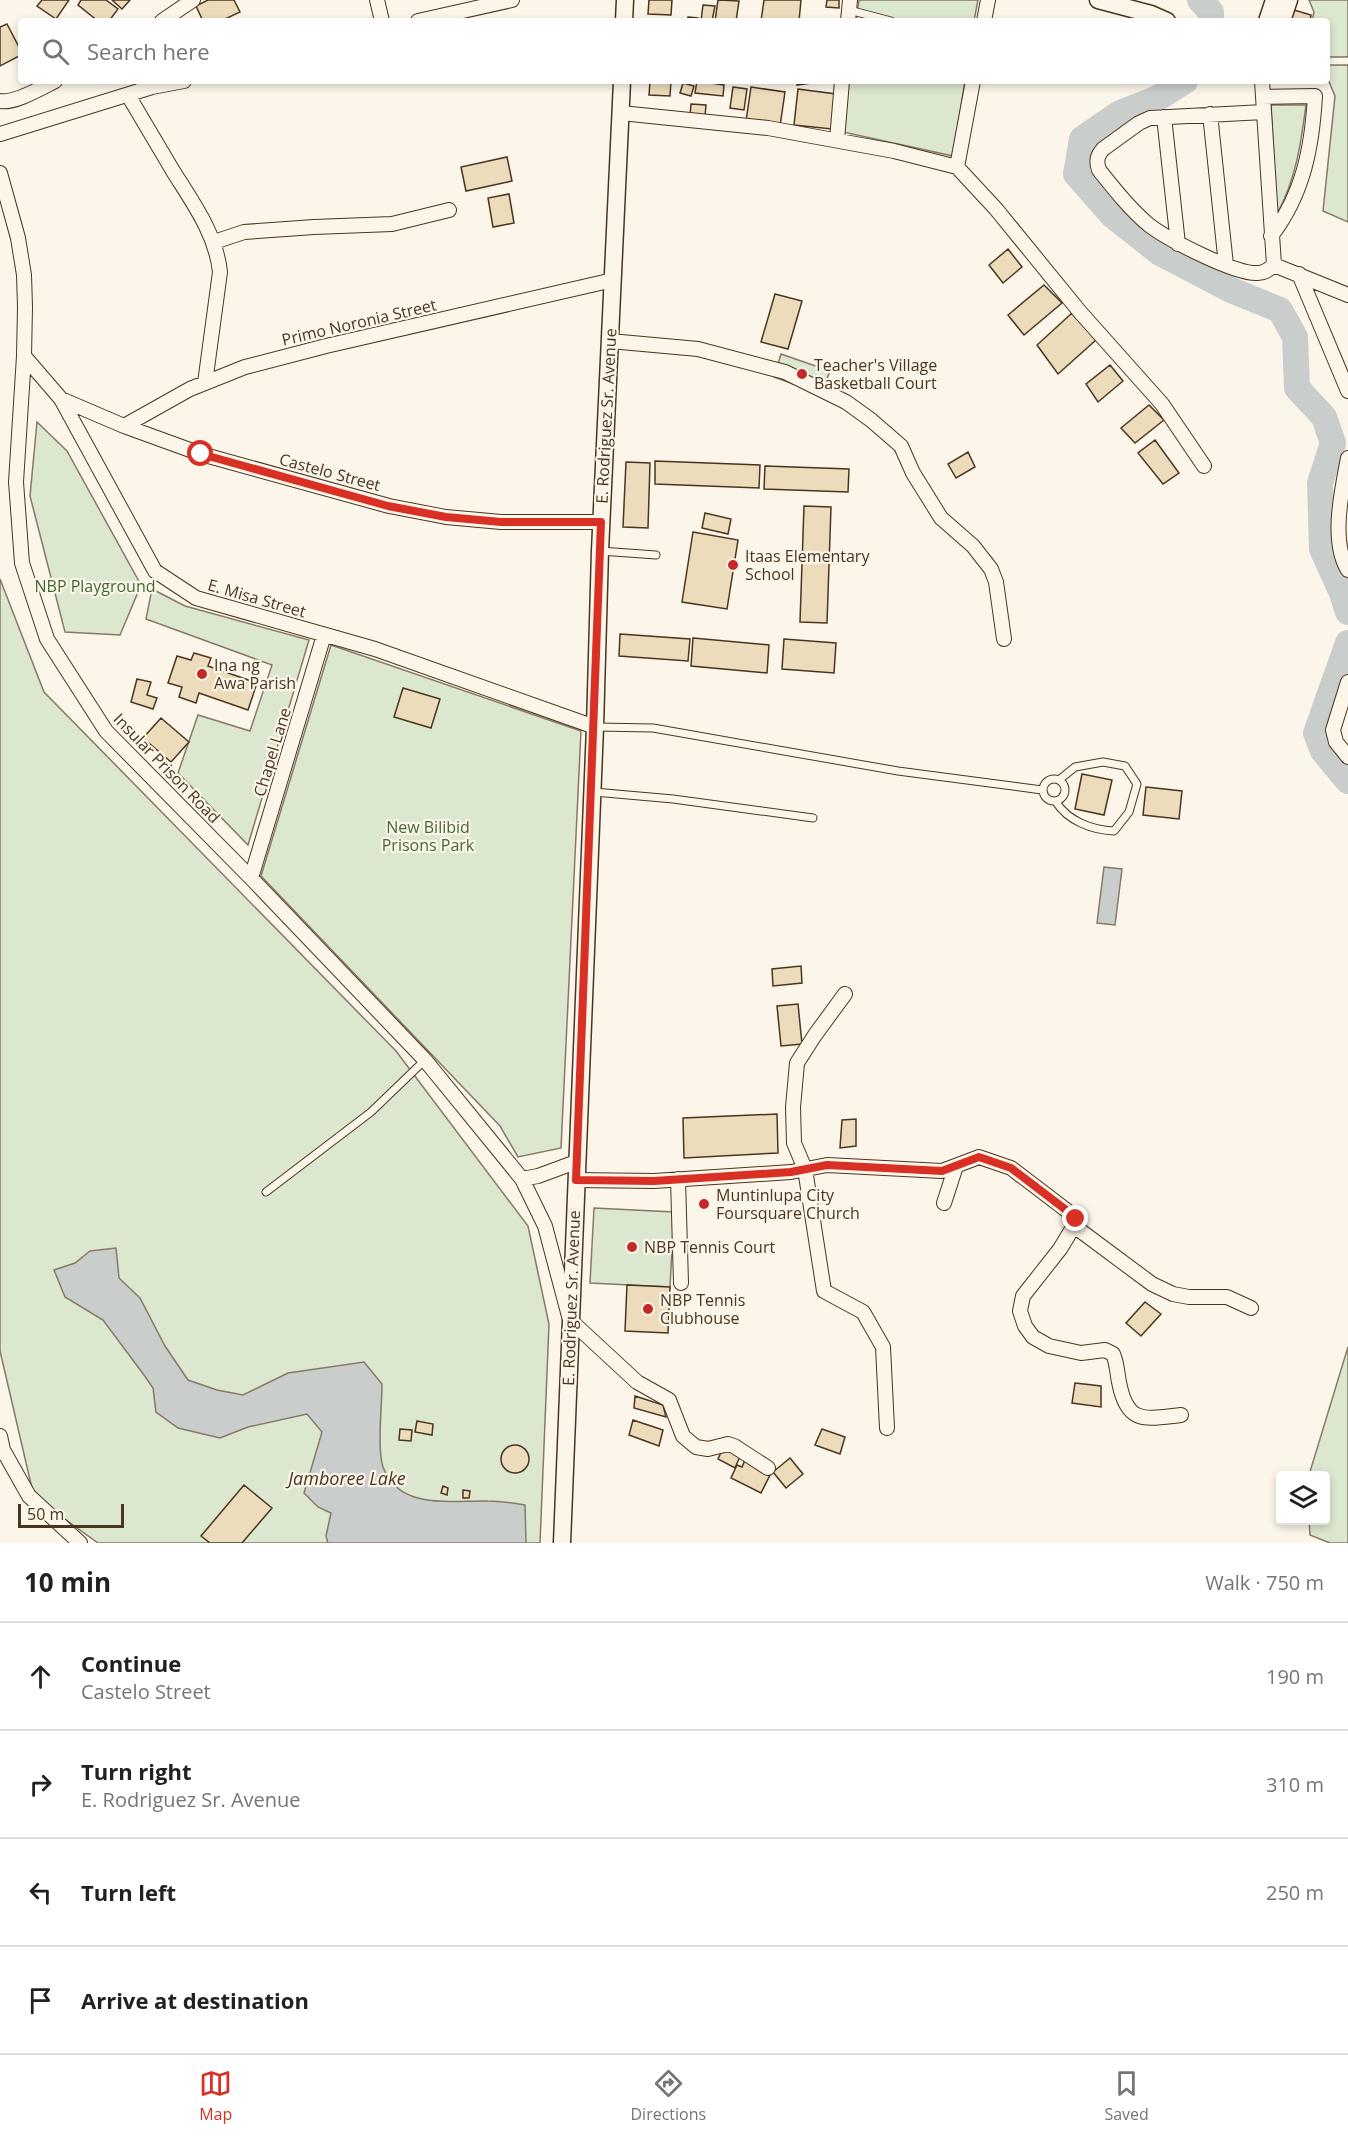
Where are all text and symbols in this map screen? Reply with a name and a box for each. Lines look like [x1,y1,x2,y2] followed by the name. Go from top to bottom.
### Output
[18,18,1330,84] search box
[39,35,72,68] icon: search
[87,36,210,66] text: Search here
[279,293,439,351] street label: Primo Noronia Street
[590,328,622,504] street label: E. Rodriguez Sr. Avenue
[814,354,937,394] place label: Teacher's Village Basketball Court
[795,367,809,381] marker: Teacher's Village Basketball Court
[187,440,213,466] route start
[277,448,383,496] street label: Castelo Street
[745,545,870,585] place label: Itaas Elementary School
[726,558,740,572] marker: Itaas Elementary School
[205,573,309,623] street label: E. Misa Street
[35,575,156,597] park label: NBP Playground
[214,654,296,694] place label: Ina ng Awa Parish
[195,667,209,681] marker: Ina ng Awa Parish
[248,705,296,799] street label: Chapel Lane
[109,708,225,828] street label: Insular Prison Road
[382,816,475,856] park label: New Bilibid Prisons Park
[716,1184,860,1224] place label: Muntinlupa City Foursquare Church
[697,1197,711,1211] marker: Muntinlupa City Foursquare Church
[1062,1205,1088,1231] route end
[557,1210,585,1386] street label: E. Rodriguez Sr. Avenue
[644,1236,775,1258] place label: NBP Tennis Court
[625,1240,639,1254] marker: NBP Tennis Court
[660,1289,745,1329] place label: NBP Tennis Clubhouse
[641,1302,655,1316] marker: NBP Tennis Clubhouse
[285,1466,406,1490] water label: Jamboree Lake
[1276,1471,1330,1525] map controls
[1276,1471,1330,1525] button: layers
[18,1501,124,1528] scale bar
[27,1503,64,1525] text: 50 m
[24,1564,111,1600] text: 10 min
[1205,1569,1324,1596] text: Walk · 750 m
[81,1648,181,1678] text: Continue
[24,1660,57,1693] icon: ahead
[1266,1663,1324,1690] text: 190 m
[81,1678,211,1705] text: Castelo Street
[81,1756,192,1786] text: Turn right
[24,1768,57,1801] icon: right
[1266,1771,1324,1798] text: 310 m
[81,1786,301,1813] text: E. Rodriguez Sr. Avenue
[24,1876,57,1909] icon: left
[81,1877,176,1907] text: Turn left
[1266,1879,1324,1906] text: 250 m
[24,1984,57,2017] icon: arrive
[81,1985,309,2015] text: Arrive at destination
[199,2067,232,2125] tab: Map
[631,2067,706,2125] tab: Directions
[1104,2067,1149,2125] tab: Saved

